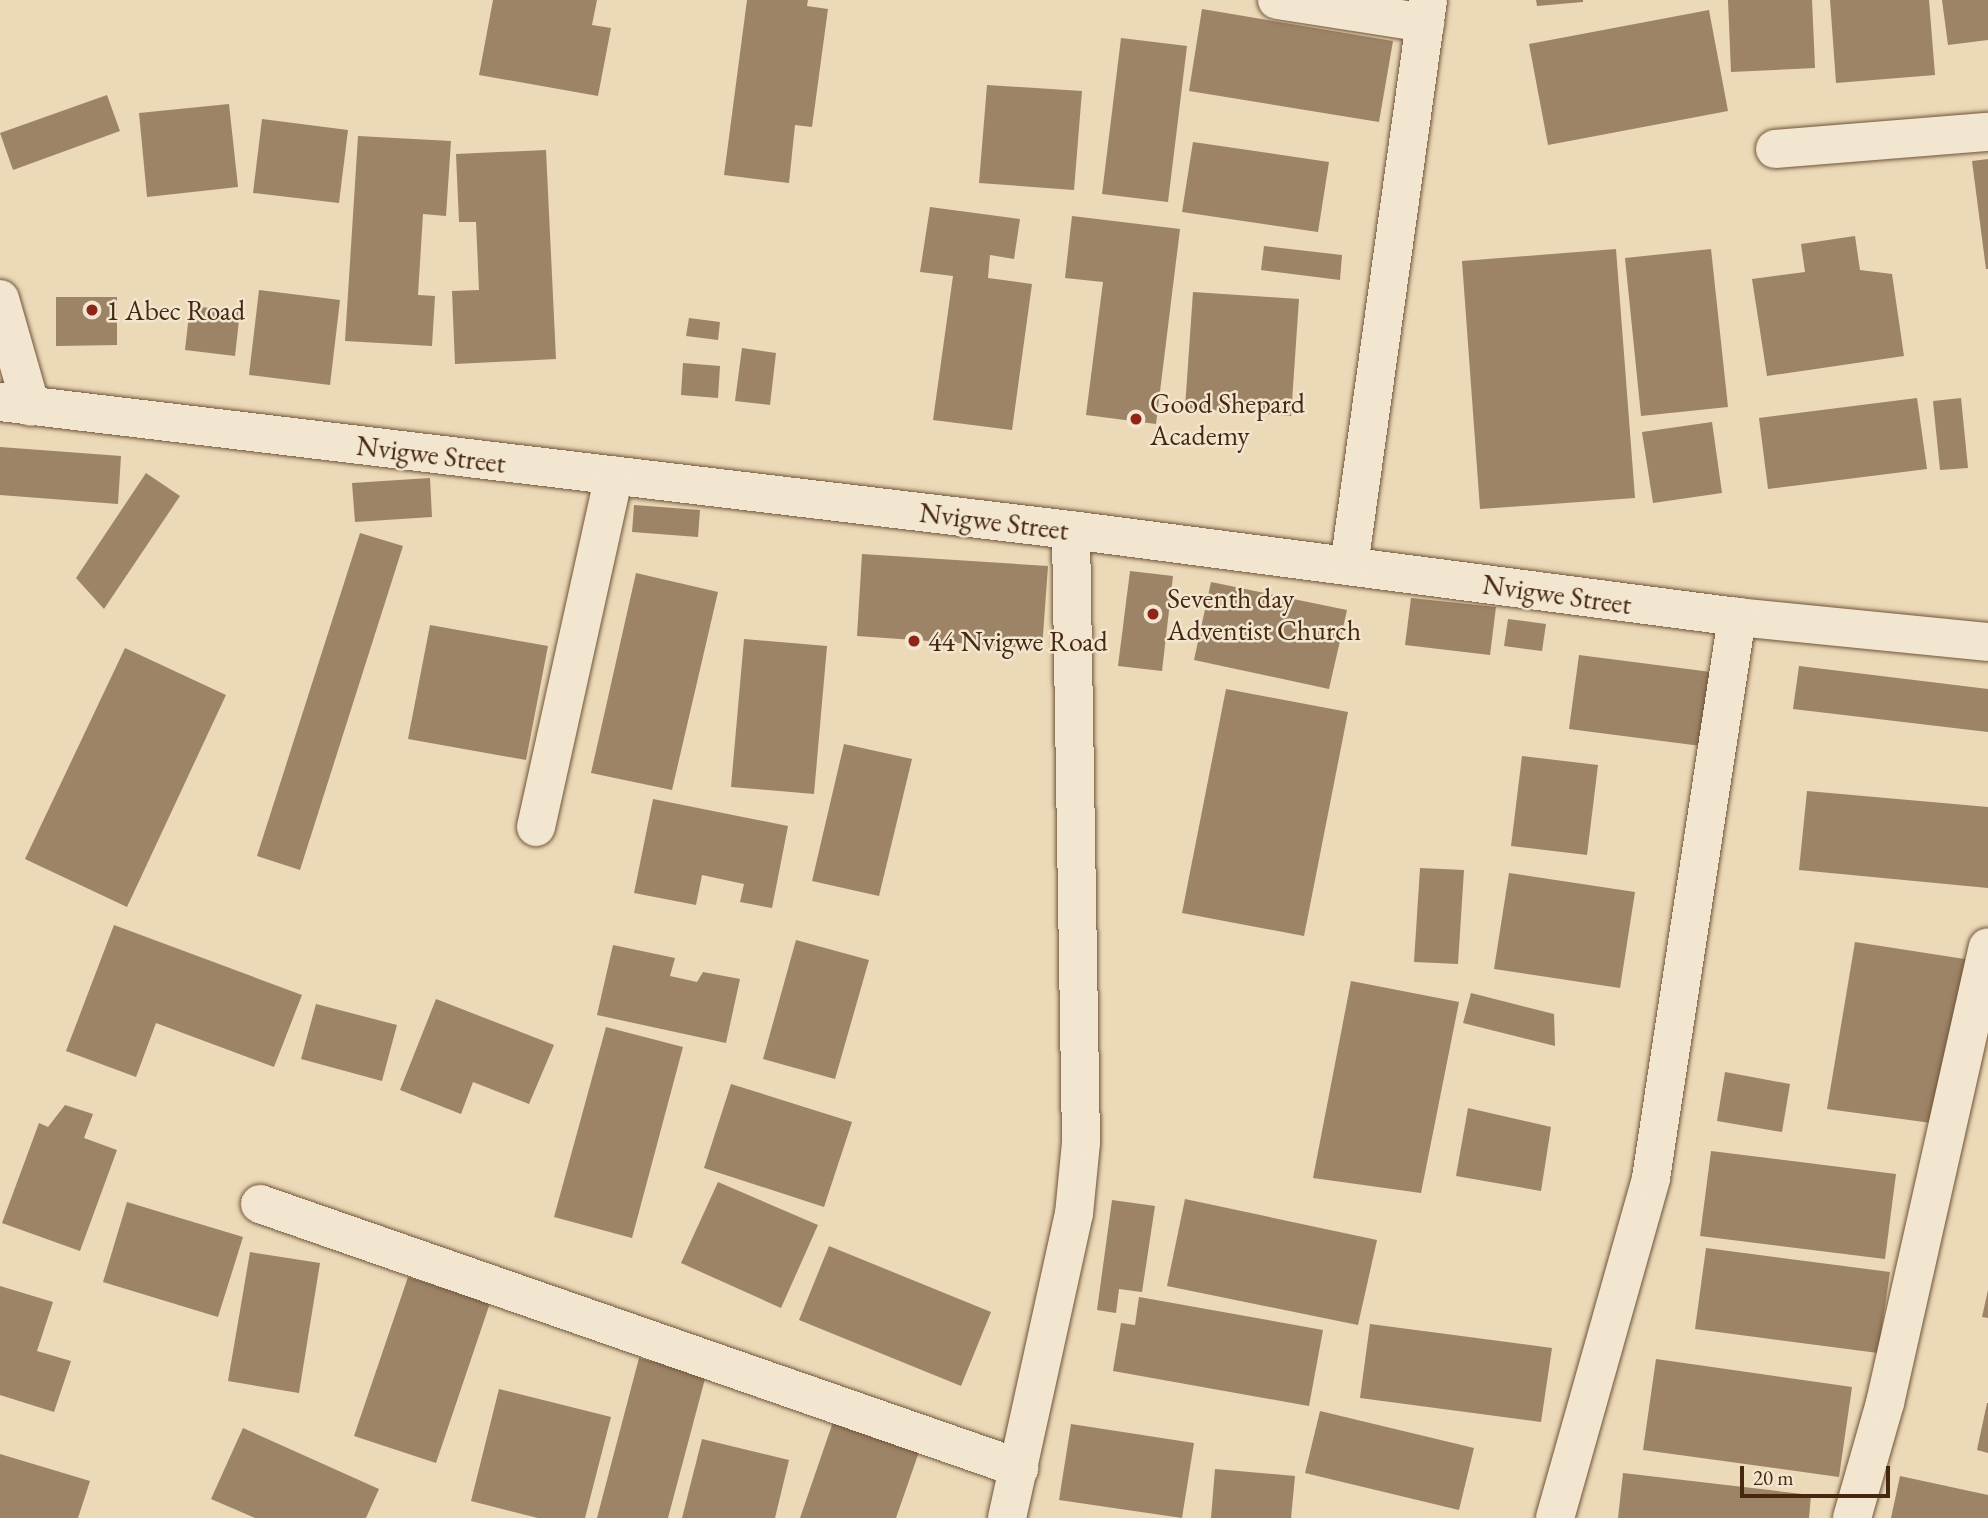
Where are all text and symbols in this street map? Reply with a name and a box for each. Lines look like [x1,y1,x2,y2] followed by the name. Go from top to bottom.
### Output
[106,293,245,327] place label: 1 Abec Road
[84,302,100,318] marker: 1 Abec Road
[1150,386,1305,452] place label: Good Shepard Academy
[1128,411,1144,427] marker: Good Shepard Academy
[355,428,507,480] street label: Nvigwe Street
[918,495,1070,547] street label: Nvigwe Street
[1480,567,1634,621] street label: Nvigwe Street
[1167,581,1361,647] place label: Seventh day Adventist Church
[1145,606,1161,622] marker: Seventh day Adventist Church
[928,624,1108,658] place label: 44 Nvigwe Road
[906,633,922,649] marker: 44 Nvigwe Road
[1743,1452,1894,1496] scale bar
[1753,1464,1794,1491] text: 20 m

